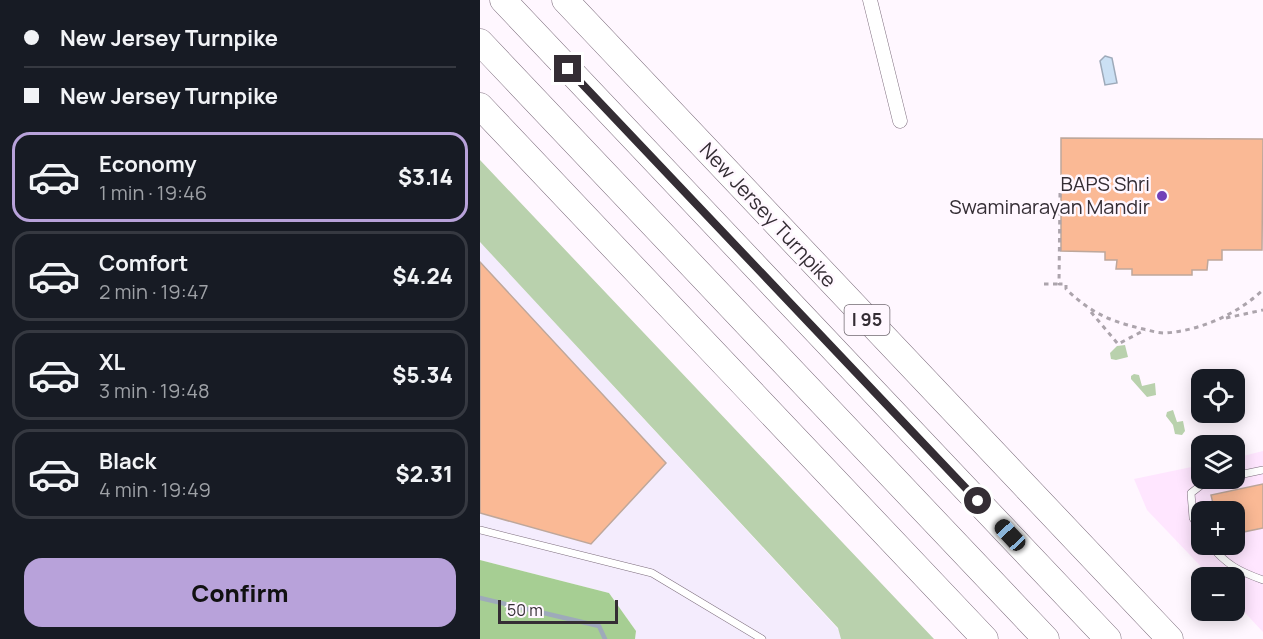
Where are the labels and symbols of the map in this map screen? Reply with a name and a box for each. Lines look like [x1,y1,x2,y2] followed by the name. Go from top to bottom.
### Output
[554,55,581,82] route end
[694,137,843,293] street label: New Jersey Turnpike
[949,170,1150,220] place label: BAPS Shri Swaminarayan Mandir
[1155,189,1169,203] marker: BAPS Shri Swaminarayan Mandir
[844,305,890,335] road number: I 95
[964,487,991,514] route start
[991,516,1029,554] car
[498,597,618,624] scale bar

